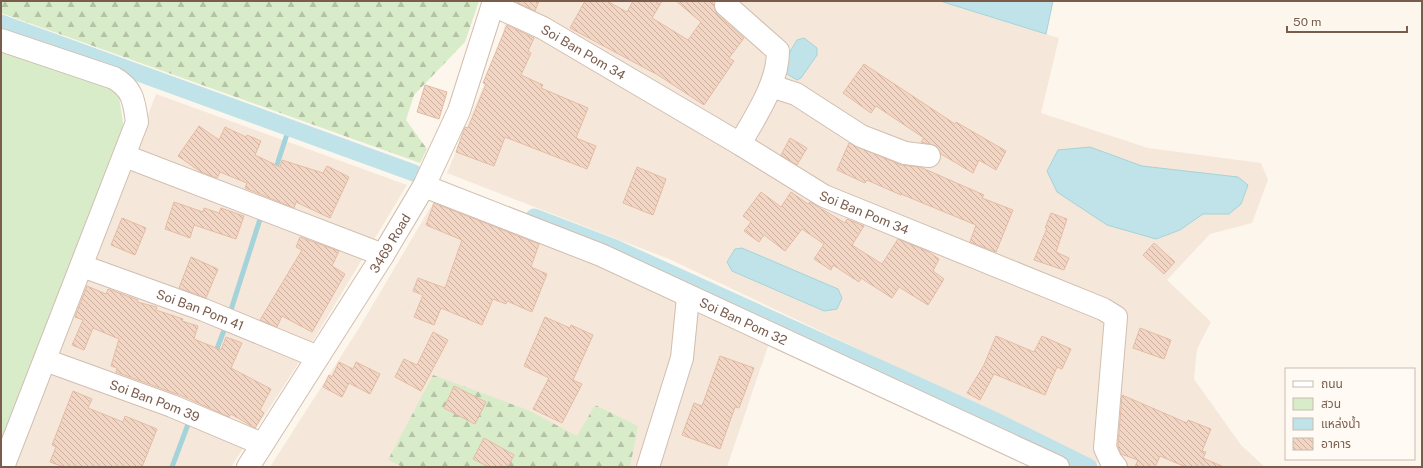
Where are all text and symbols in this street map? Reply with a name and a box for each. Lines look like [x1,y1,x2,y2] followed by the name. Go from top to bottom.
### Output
[1287,8,1407,34] scale bar
[1293,15,1321,29] text: 50 m
[539,21,628,82] street label: Soi Ban Pom 34
[817,187,911,237] street label: Soi Ban Pom 34
[366,211,413,276] street label: 3469 Road
[154,286,246,333] street label: Soi Ban Pom 41
[697,294,790,348] street label: Soi Ban Pom 32
[1285,368,1415,460] legend
[108,377,202,424] street label: Soi Ban Pom 39
[1321,377,1343,391] text: ถนน
[1321,397,1341,411] text: สวน
[1321,415,1360,431] text: แหล่งน้ำ
[1321,437,1351,451] text: อาคาร

